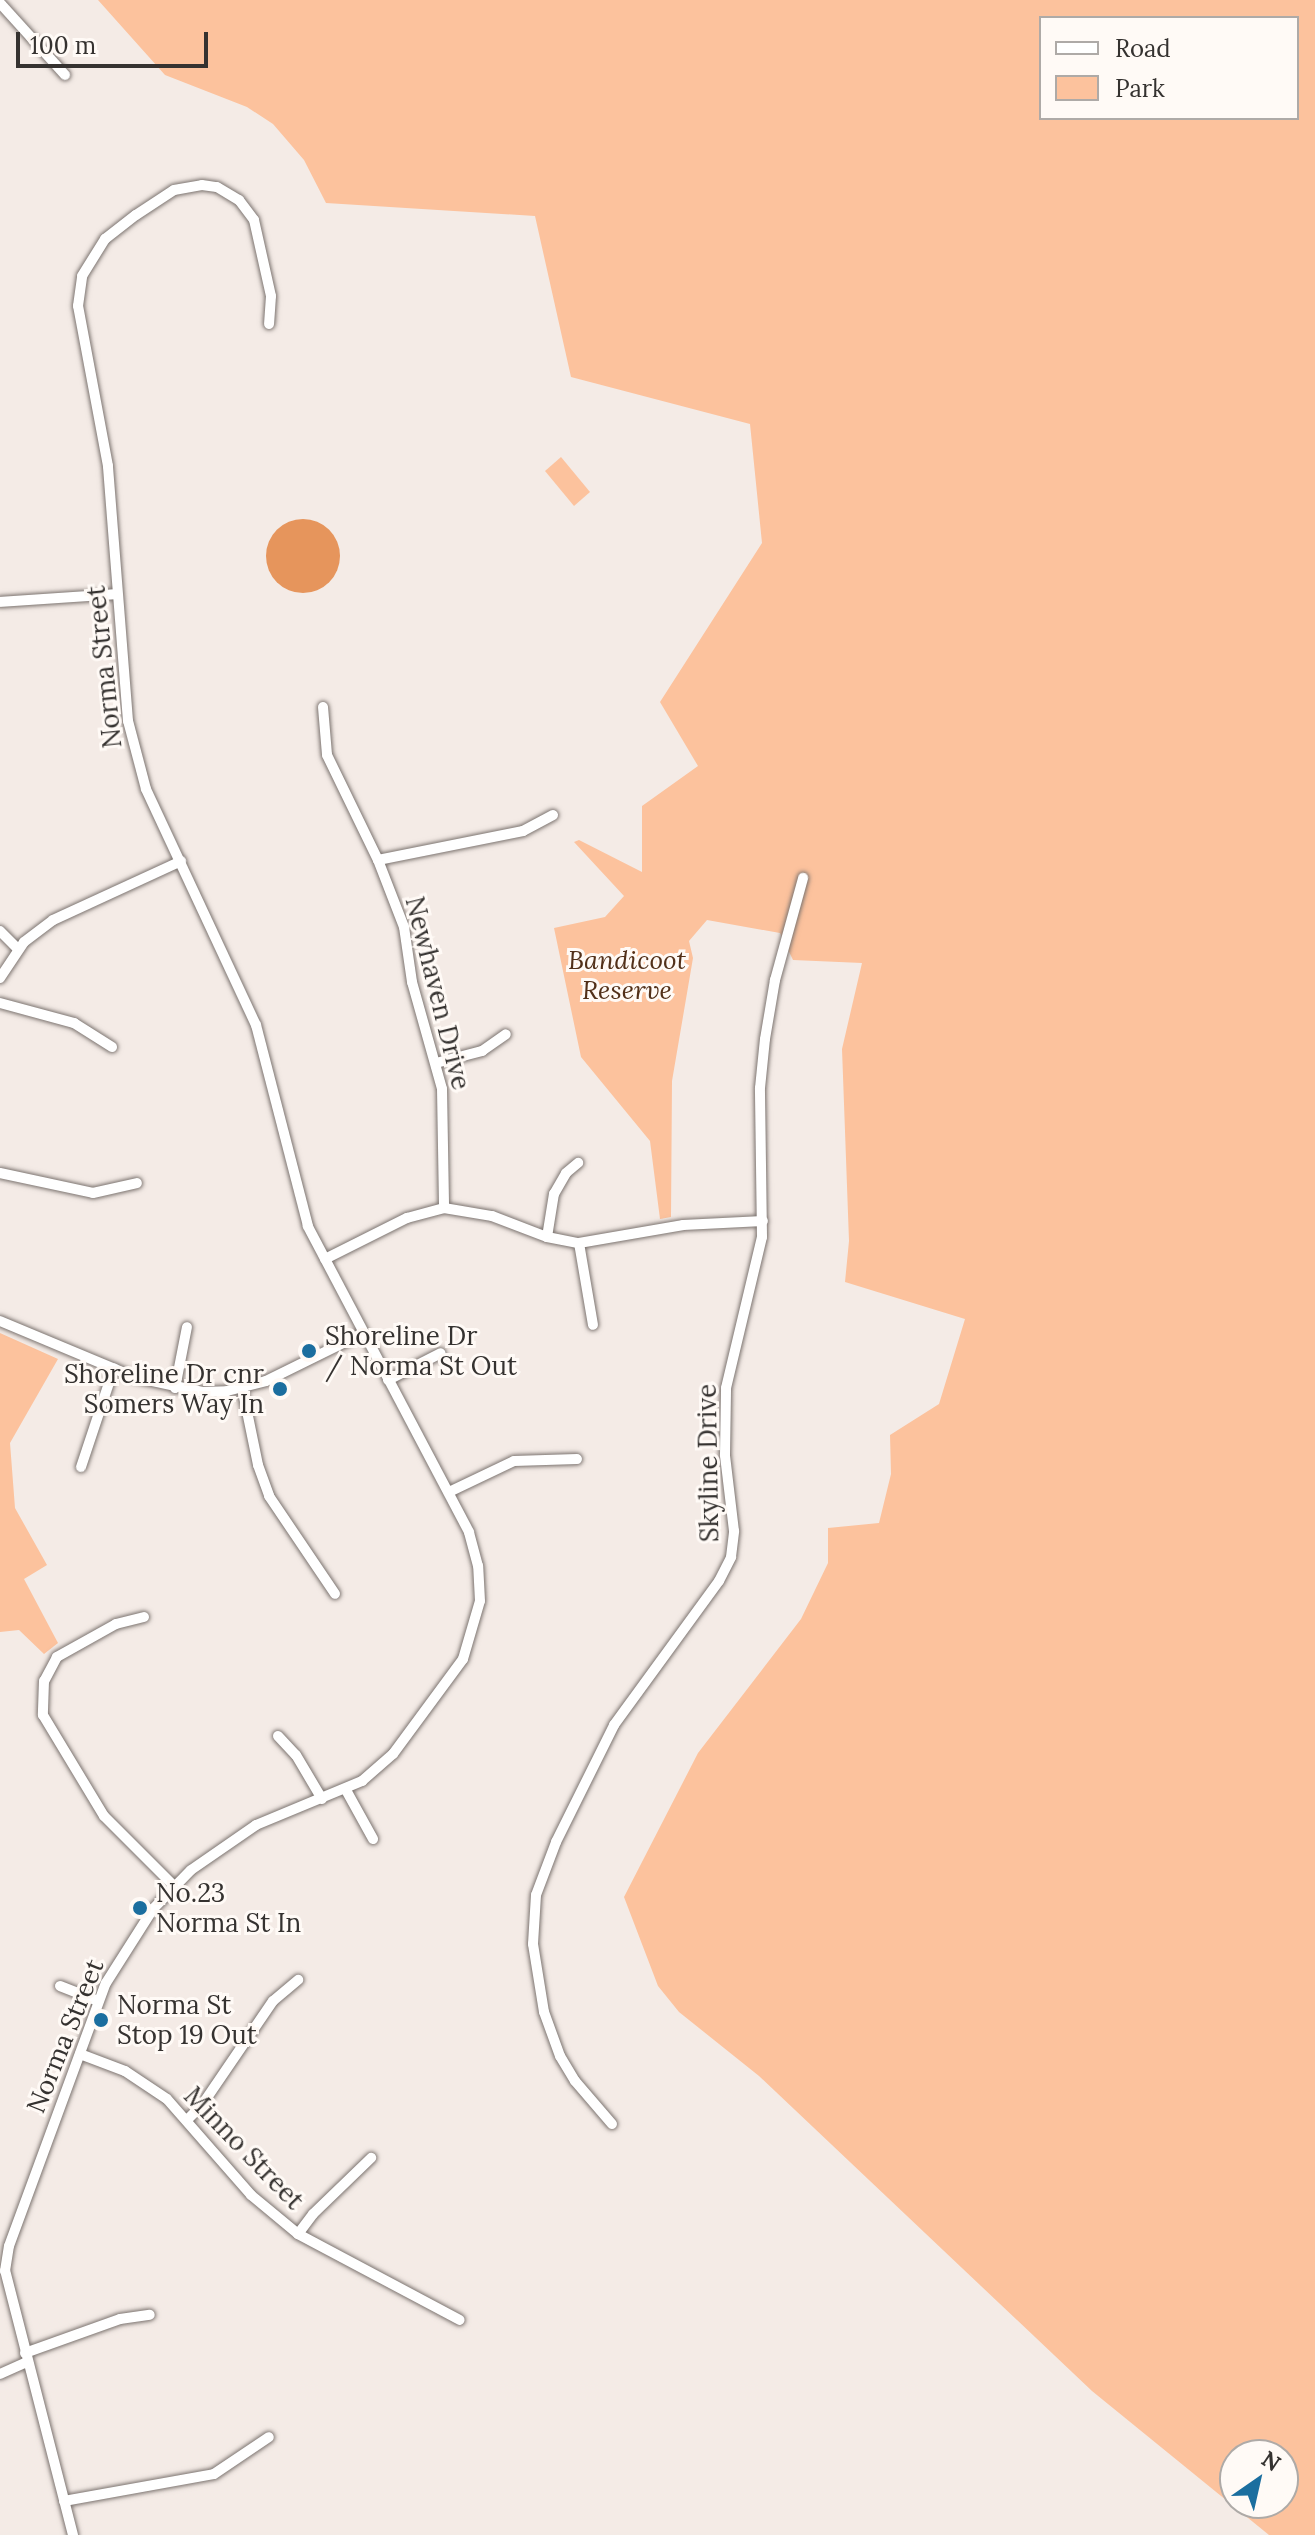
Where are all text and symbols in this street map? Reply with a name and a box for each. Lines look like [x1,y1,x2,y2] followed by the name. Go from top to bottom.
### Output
[20,16,212,66] scale bar
[1039,16,1299,120] legend
[30,30,96,61] text: 100 m
[1115,33,1171,64] text: Road
[1115,73,1165,104] text: Park
[80,584,128,750] street label: Norma Street
[399,893,477,1093] street label: Newhaven Drive
[568,944,686,1006] park label: Bandicoot Reserve
[325,1320,517,1382] place label: Shoreline Dr / Norma St Out
[300,1342,318,1360] marker: Shoreline Dr / Norma St Out
[64,1358,264,1420] place label: Shoreline Dr cnr Somers Way In
[271,1380,289,1398] marker: Shoreline Dr cnr Somers Way In
[691,1384,725,1542] street label: Skyline Drive
[156,1877,301,1938] place label: No.23 Norma St In
[131,1899,149,1917] marker: No.23 Norma St In
[20,1954,110,2118] street label: Norma Street
[117,1989,257,2050] place label: Norma St Stop 19 Out
[92,2011,110,2029] marker: Norma St Stop 19 Out
[178,2080,310,2216] street label: Minno Street
[1219,2439,1299,2519] north arrow
[1256,2444,1286,2477] text: N

